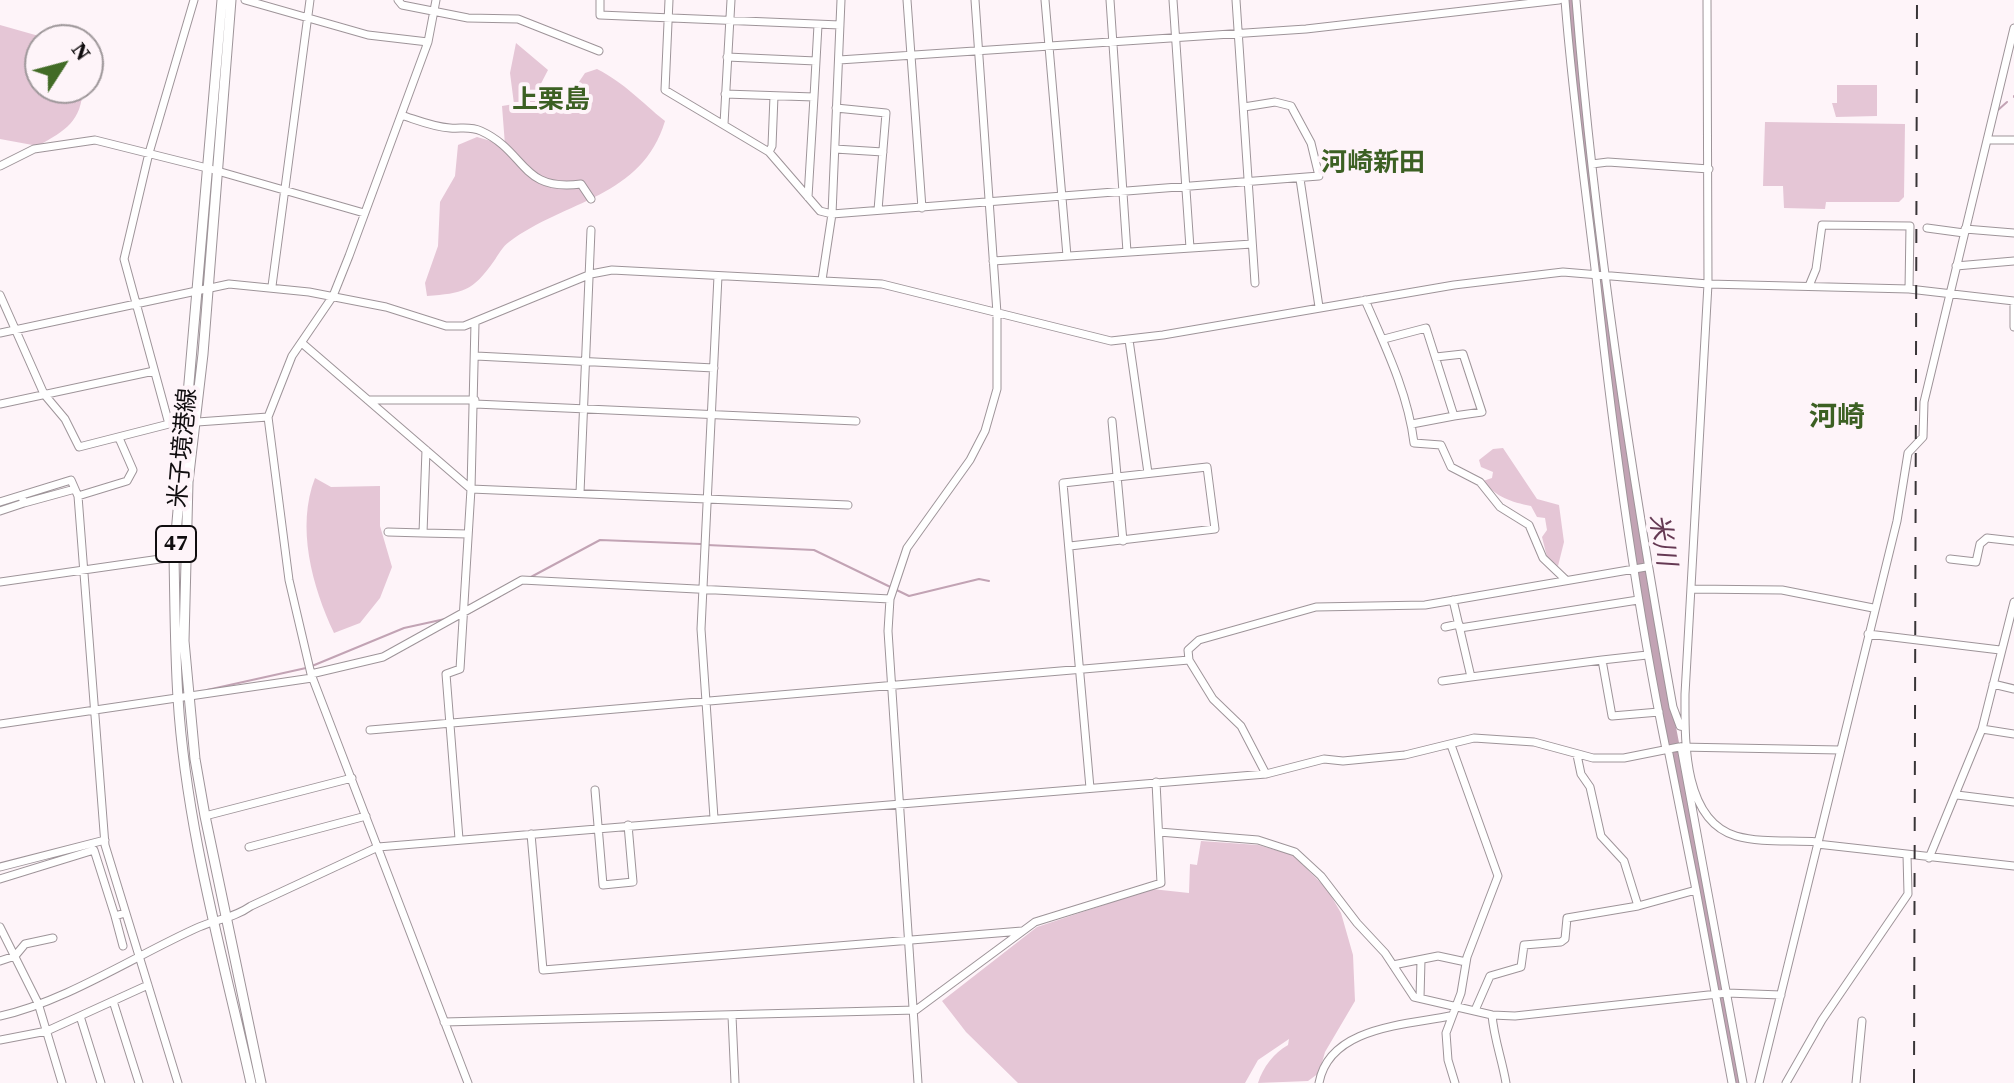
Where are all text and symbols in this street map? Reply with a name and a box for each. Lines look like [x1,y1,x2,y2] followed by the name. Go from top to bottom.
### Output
[24,24,104,104] north arrow
[65,36,99,66] text: N
[512,85,590,117] district label: 上栗島
[1321,148,1425,180] district label: 河崎新田
[164,387,204,509] street label: 米子境港線
[1809,402,1865,436] district label: 河崎
[1641,512,1681,568] water label: 米川
[156,526,196,562] road number: 47

